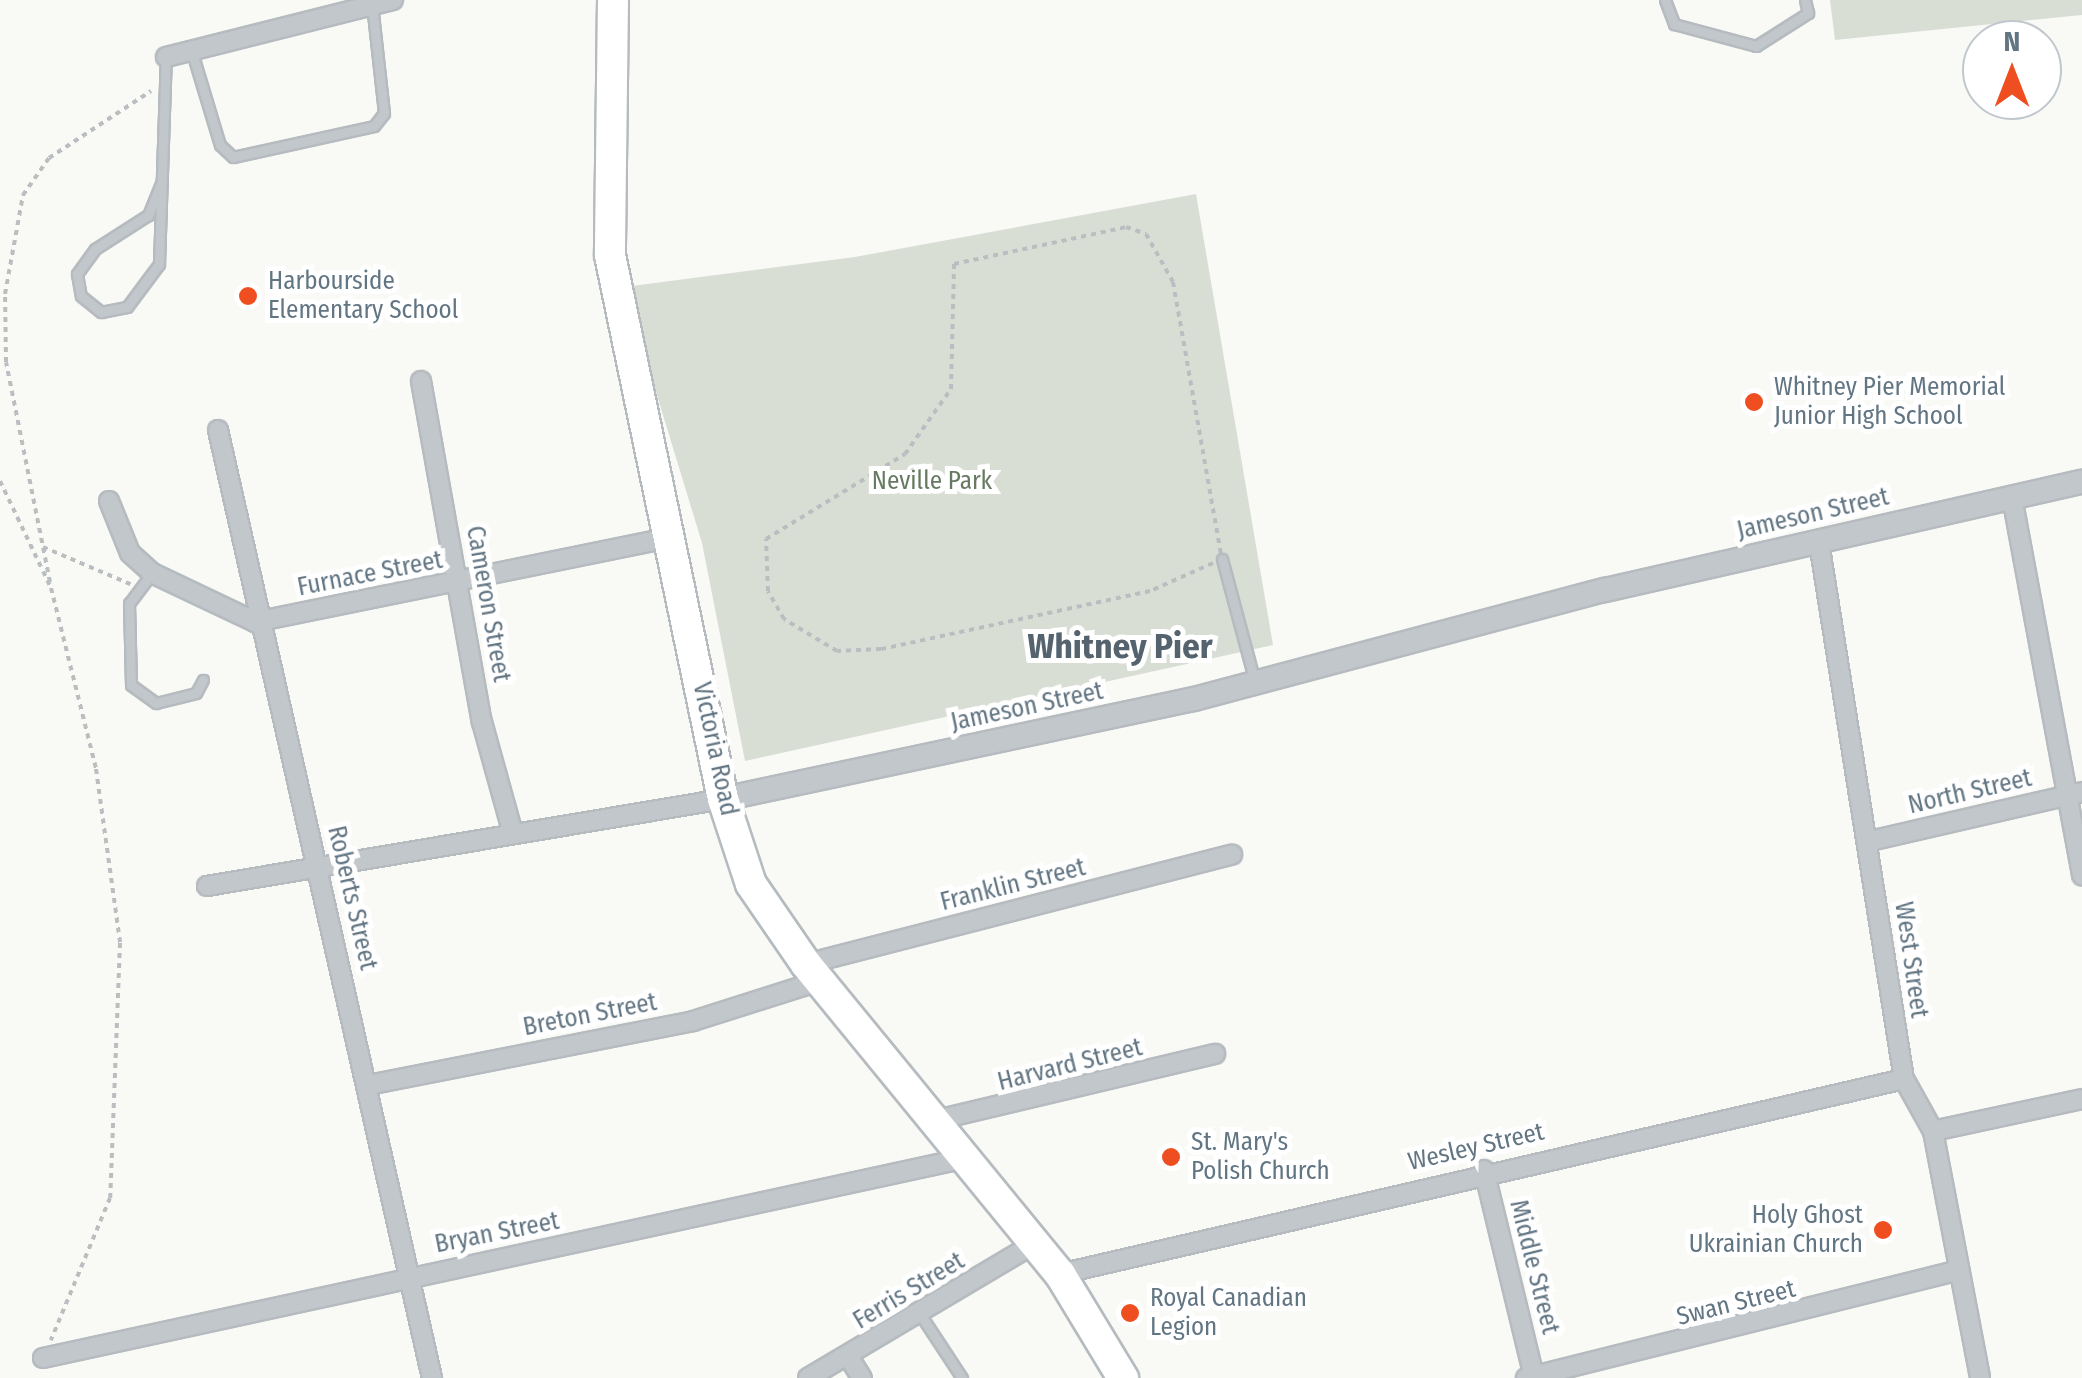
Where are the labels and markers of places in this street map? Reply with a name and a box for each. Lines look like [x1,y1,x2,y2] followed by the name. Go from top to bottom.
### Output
[268,267,458,326] place label: Harbourside Elementary School
[237,285,259,307] marker: Harbourside Elementary School
[1774,373,2005,432] place label: Whitney Pier Memorial Junior High School
[1743,391,1765,413] marker: Whitney Pier Memorial Junior High School
[1191,1128,1330,1187] place label: St. Mary's Polish Church
[1160,1146,1182,1168] marker: St. Mary's Polish Church
[1689,1201,1863,1260] place label: Holy Ghost Ukrainian Church
[1872,1219,1894,1241] marker: Holy Ghost Ukrainian Church
[1150,1284,1307,1343] place label: Royal Canadian Legion
[1119,1302,1141,1324] marker: Royal Canadian Legion

